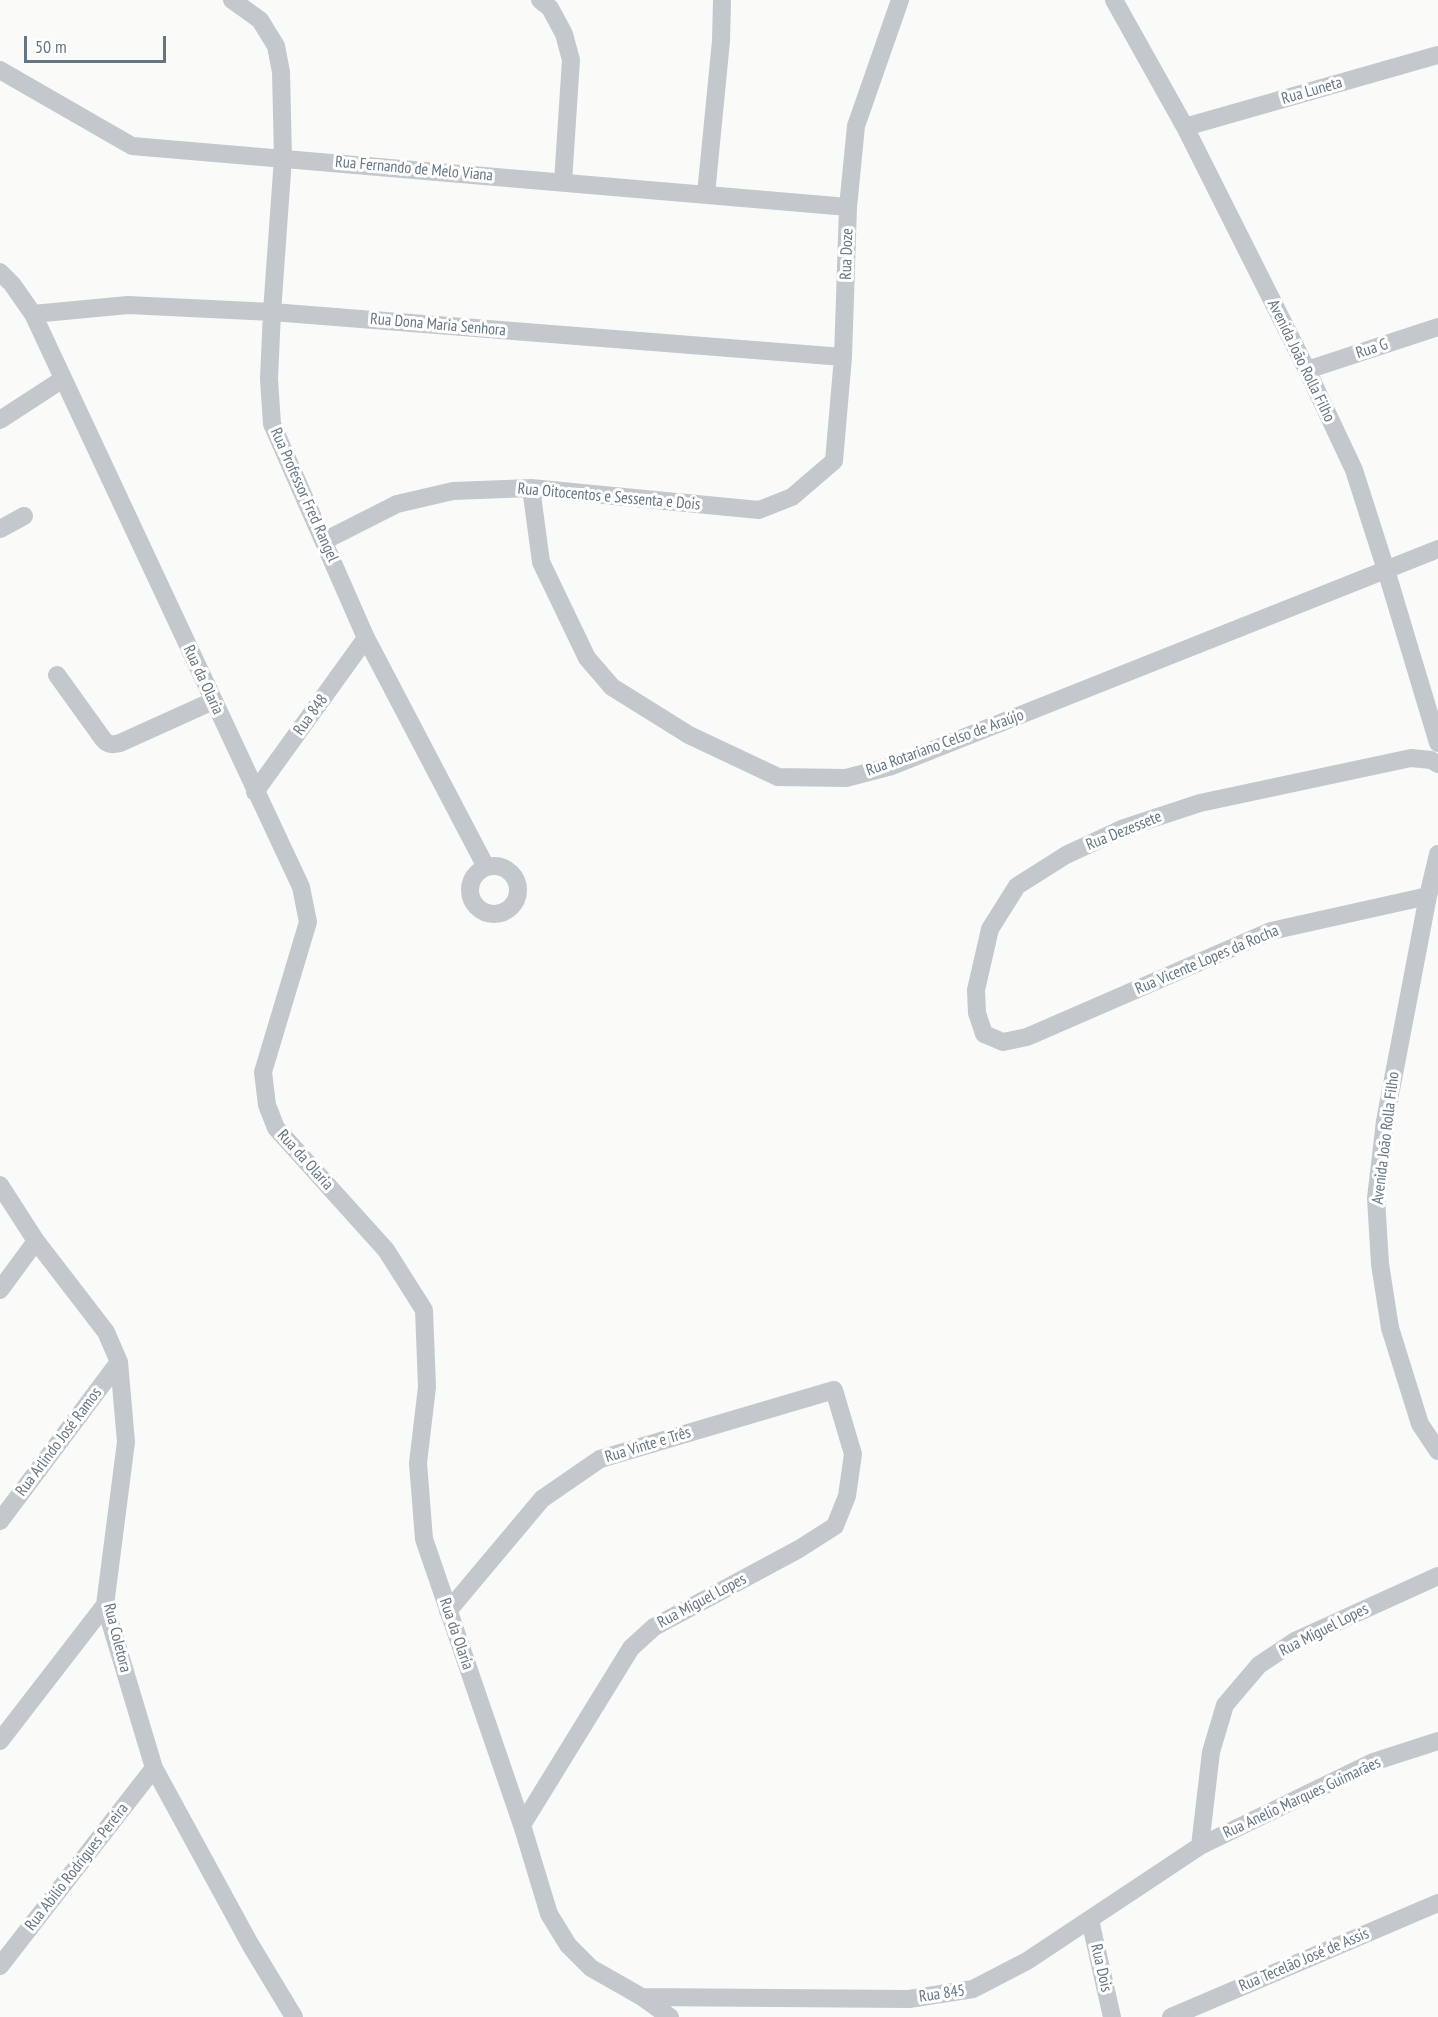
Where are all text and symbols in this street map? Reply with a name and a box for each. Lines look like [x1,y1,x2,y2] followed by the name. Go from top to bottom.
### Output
[27,24,170,62] scale bar
[35,35,67,58] text: 50 m
[1279,73,1345,109] street label: Rua Luneta
[334,153,494,185] street label: Rua Fernando de Melo Viana
[837,228,857,280] street label: Rua Doze
[1263,297,1339,425] street label: Avenida João Rolla Filho
[369,310,507,340] street label: Rua Dona Maria Senhora
[1354,335,1390,363] street label: Rua G
[266,425,342,565] street label: Rua Professor Fred Rangel
[517,479,701,515] street label: Rua Oitocentos e Sessenta e Dois
[179,642,227,718] street label: Rua da Olaria
[290,691,332,739] street label: Rua 848
[864,706,1026,780] street label: Rua Rotariano Celso de Araújo
[1083,807,1165,855] street label: Rua Dezessete
[1133,921,1281,999] street label: Rua Vicente Lopes da Rocha
[1368,1071,1404,1205] street label: Avenida João Rolla Filho
[273,1126,337,1194] street label: Rua da Olaria
[12,1384,106,1500] street label: Rua Arlindo José Ramos
[603,1423,693,1467] street label: Rua Vinte e Três
[654,1570,750,1632] street label: Rua Miguel Lopes
[435,1596,477,1672] street label: Rua da Olaria
[1276,1599,1372,1661] street label: Rua Miguel Lopes
[99,1601,135,1675] street label: Rua Coletora
[1220,1753,1384,1843] street label: Rua Anelio Marques Guimarães
[21,1799,133,1935] street label: Rua Abílio Rodrigues Pereira
[1236,1924,1372,1996] street label: Rua Tecelão José de Assis
[1086,1942,1116,1994] street label: Rua Dois
[918,1981,966,2007] street label: Rua 845

